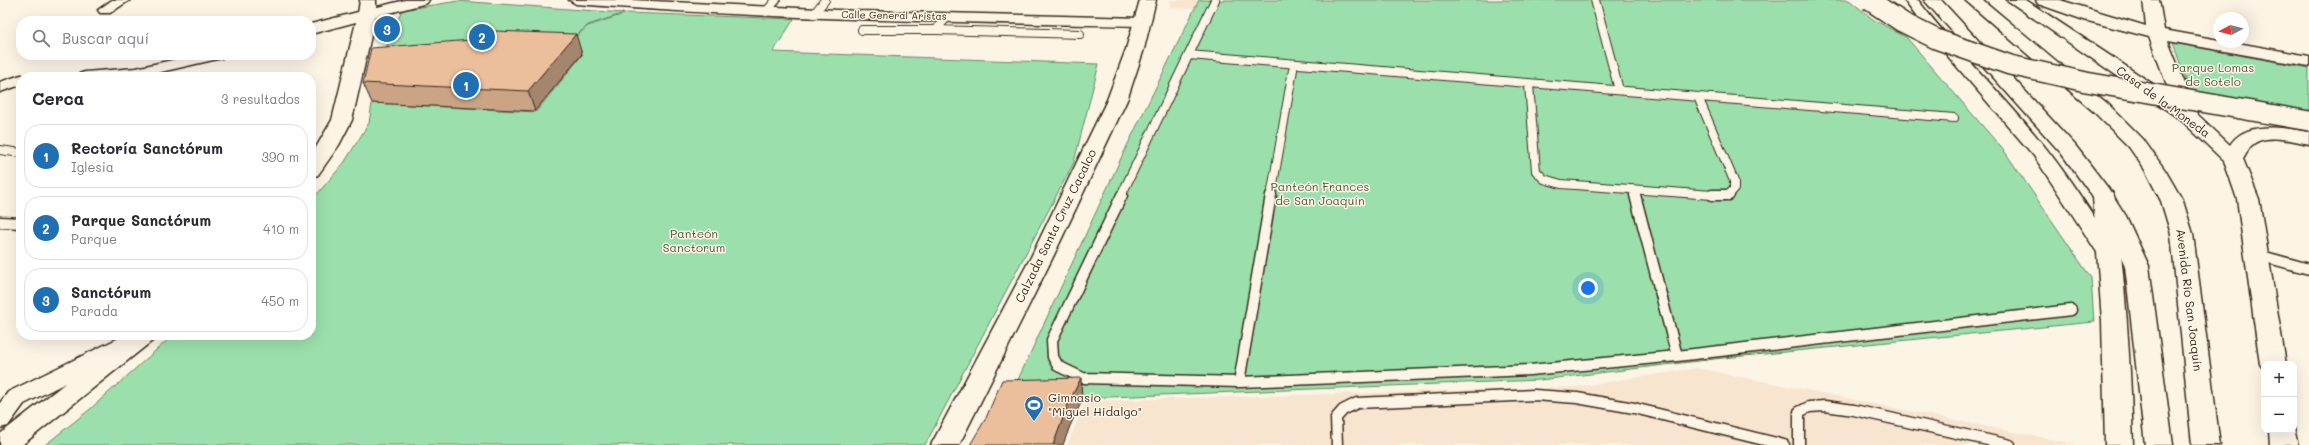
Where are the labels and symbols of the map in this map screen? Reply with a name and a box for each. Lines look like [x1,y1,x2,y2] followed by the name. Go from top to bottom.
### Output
[841,7,947,23] street label: Calle General Aristas
[2213,12,2249,48] north arrow
[374,14,400,44] pin: 3
[469,22,495,52] pin: 2
[2172,59,2254,89] park label: Parque Lomas de Sotelo
[2113,62,2214,141] street label: Casa de la Moneda
[453,70,479,100] pin: 1
[1011,146,1099,305] street label: Calzada Santa Cruz Cacalco
[1271,178,1370,208] park label: Panteón Frances de San Joaquín
[663,225,725,255] park label: Panteón Sanctorum
[2173,228,2207,372] street label: Avenida Río San Joaquín
[1578,278,1598,298] your location
[1048,389,1142,419] place label: Gimnasio "Miguel Hidalgo"
[1023,394,1045,422] sports icon: Gimnasio "Miguel Hidalgo"

